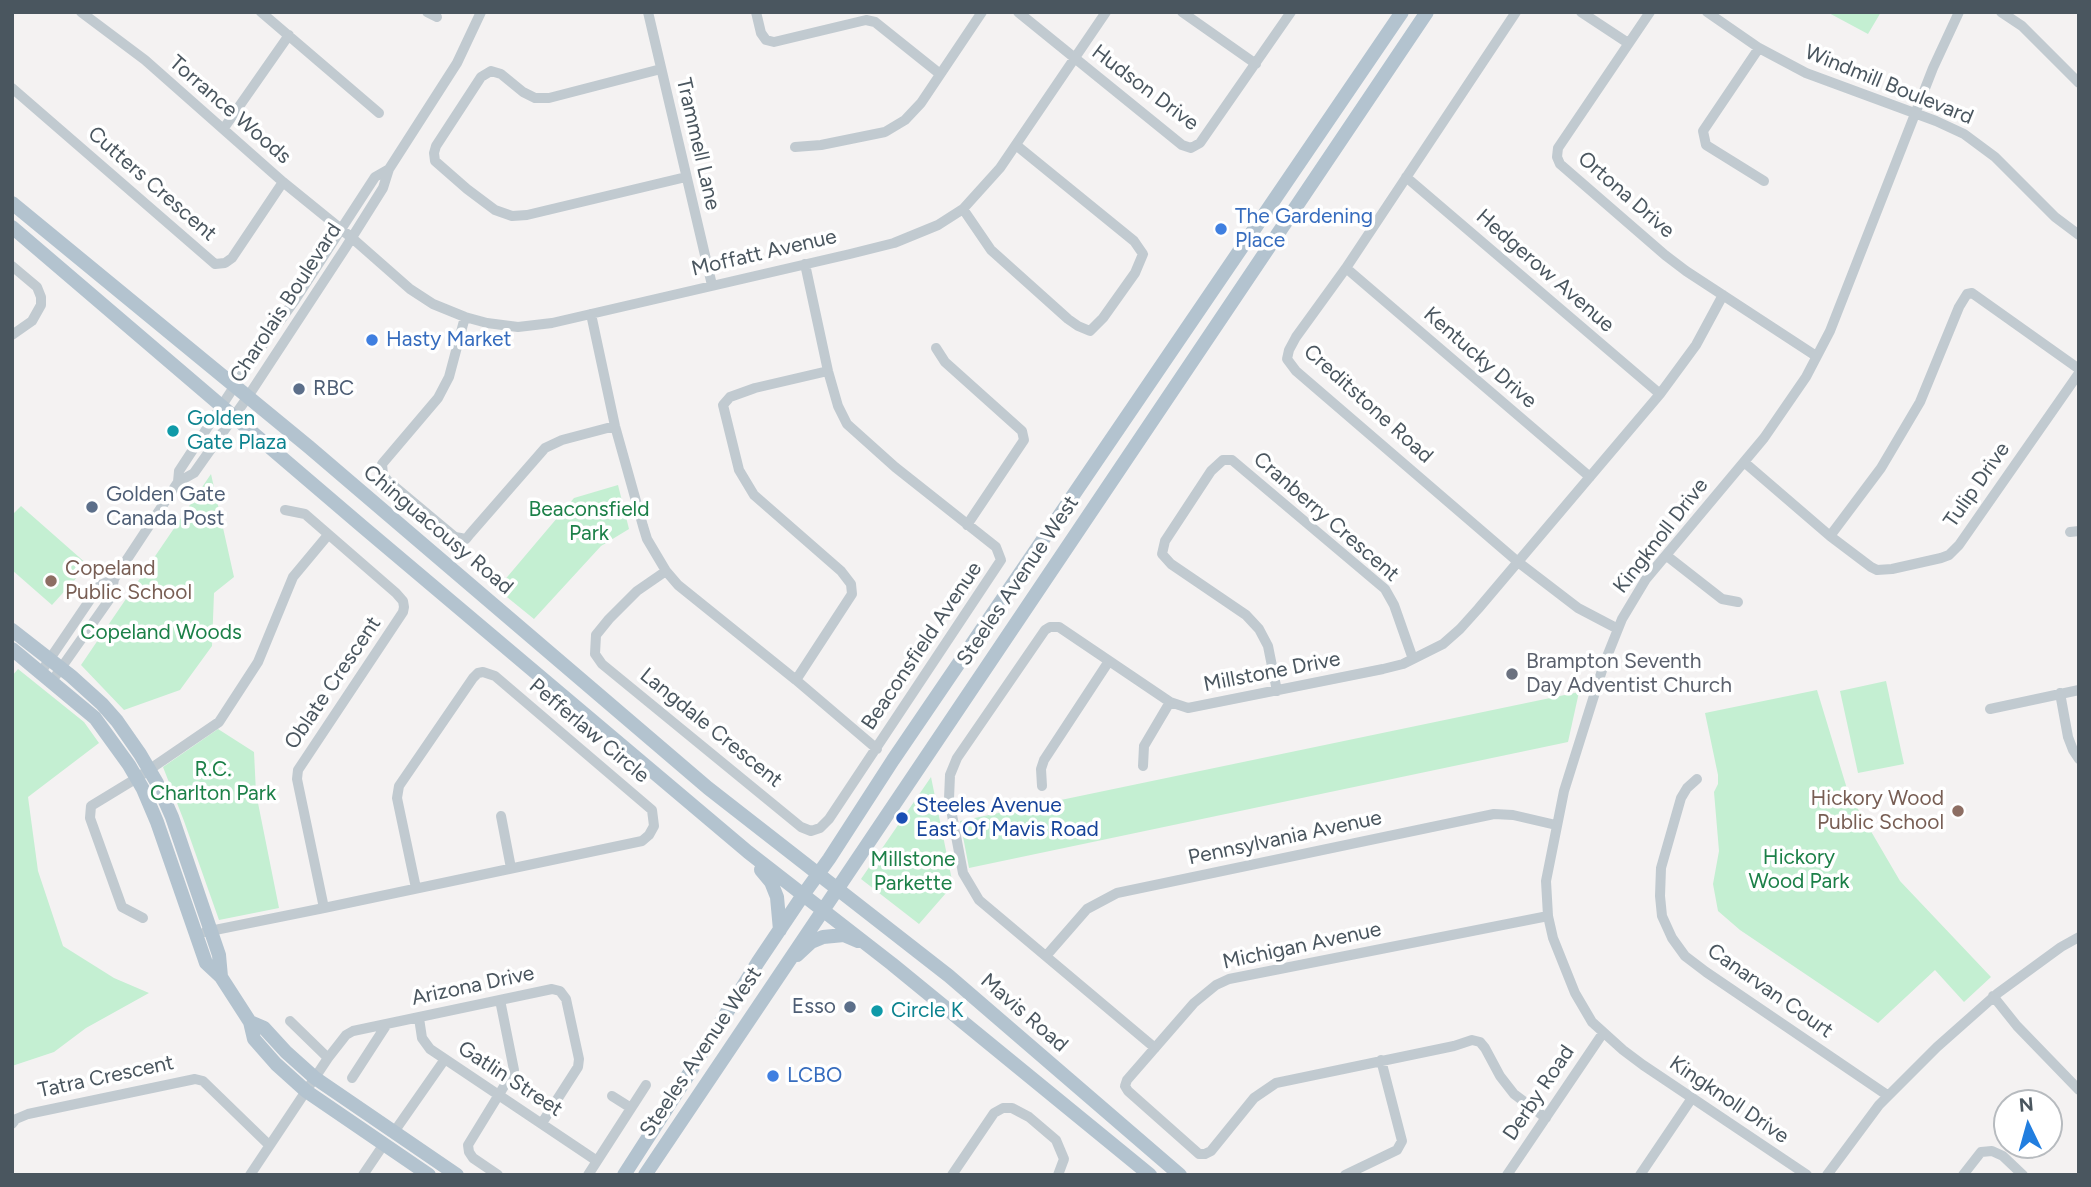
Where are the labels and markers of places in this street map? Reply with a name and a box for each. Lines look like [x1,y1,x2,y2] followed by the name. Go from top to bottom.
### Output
[1235,204,1373,254] place label: The Gardening Place
[1213,221,1229,237] marker: The Gardening Place
[386,327,511,353] place label: Hasty Market
[364,332,380,348] marker: Hasty Market
[313,376,354,402] place label: RBC
[291,381,307,397] marker: RBC
[187,406,287,456] place label: Golden Gate Plaza
[165,423,181,439] marker: Golden Gate Plaza
[106,482,225,532] place label: Golden Gate Canada Post
[84,499,100,515] marker: Golden Gate Canada Post
[65,556,192,606] place label: Copeland Public School
[43,573,59,589] marker: Copeland Public School
[1526,649,1732,699] place label: Brampton Seventh Day Adventist Church
[1504,666,1520,682] marker: Brampton Seventh Day Adventist Church
[1811,786,1944,836] place label: Hickory Wood Public School
[916,793,1099,843] place label: Steeles Avenue East Of Mavis Road
[1950,803,1966,819] marker: Hickory Wood Public School
[894,810,910,826] marker: Steeles Avenue East Of Mavis Road
[792,994,836,1020] place label: Esso
[891,998,964,1024] place label: Circle K
[842,999,858,1015] marker: Esso
[869,1003,885,1019] marker: Circle K
[787,1063,842,1089] place label: LCBO
[765,1068,781,1084] marker: LCBO

